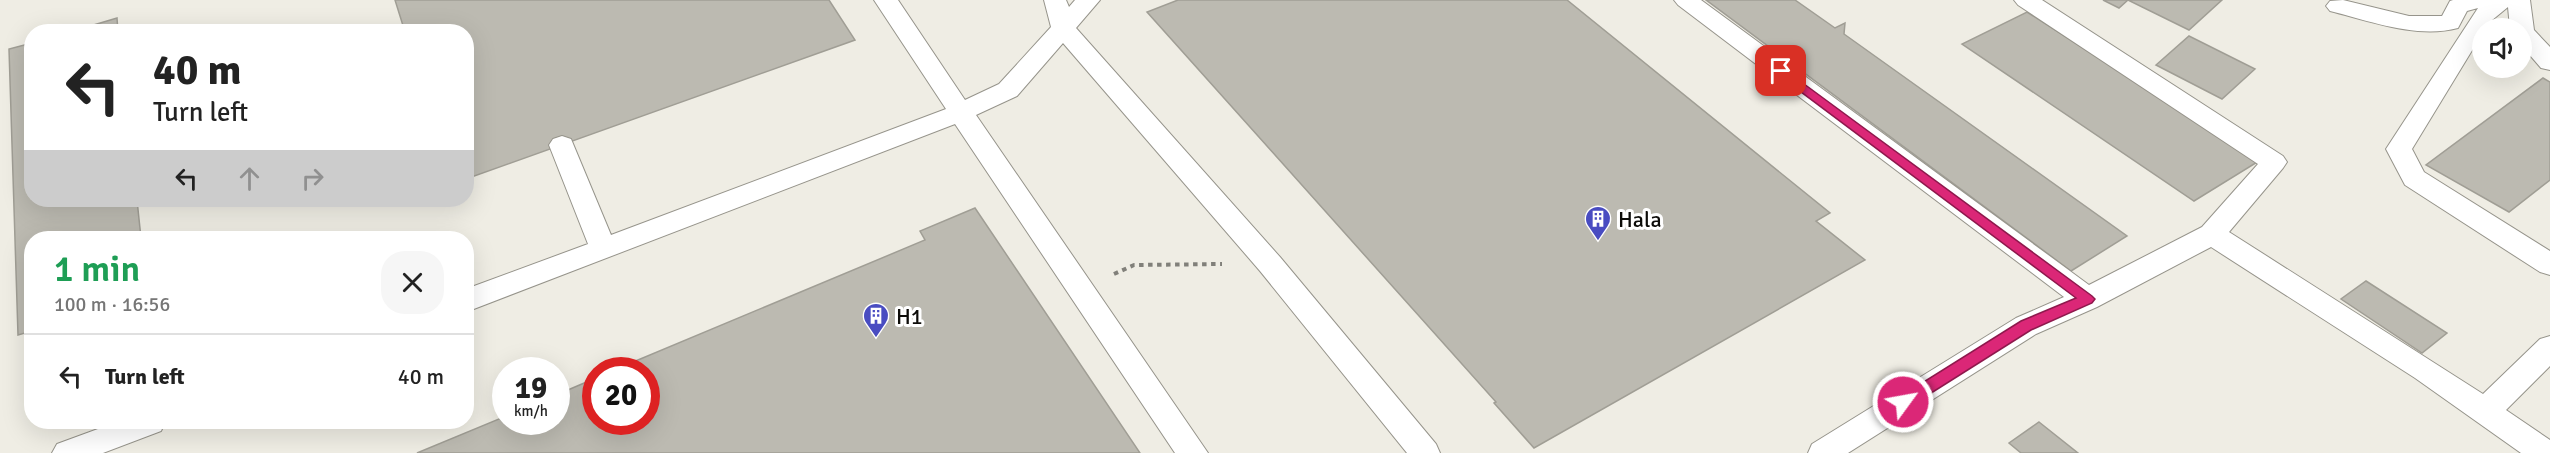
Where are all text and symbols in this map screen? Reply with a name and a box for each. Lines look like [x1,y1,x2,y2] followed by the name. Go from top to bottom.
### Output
[2472,18,2532,78] map controls
[2472,18,2532,78] button: sound
[153,45,242,96] text: 40 m
[1755,45,1806,96] pin
[54,48,132,126] icon: left
[1764,54,1797,87] icon: arrive
[153,96,248,129] text: Turn left
[170,162,203,195] icon: left
[233,162,266,195] icon: ahead
[296,162,329,195] icon: right
[1583,204,1613,242] building icon: Hala
[1618,206,1662,233] place label: Hala
[54,247,140,292] text: 1 min
[381,251,444,314] button: close
[54,292,170,317] text: 100 m · 16:56
[861,301,891,339] building icon: H1
[896,303,923,330] place label: H1
[582,357,660,435] speed limit sign: 20
[54,360,87,393] icon: left
[105,363,185,390] text: Turn left
[398,363,444,390] text: 40 m
[515,370,547,407] text: 19
[1871,370,1935,434] position arrow
[514,402,548,420] text: km/h

